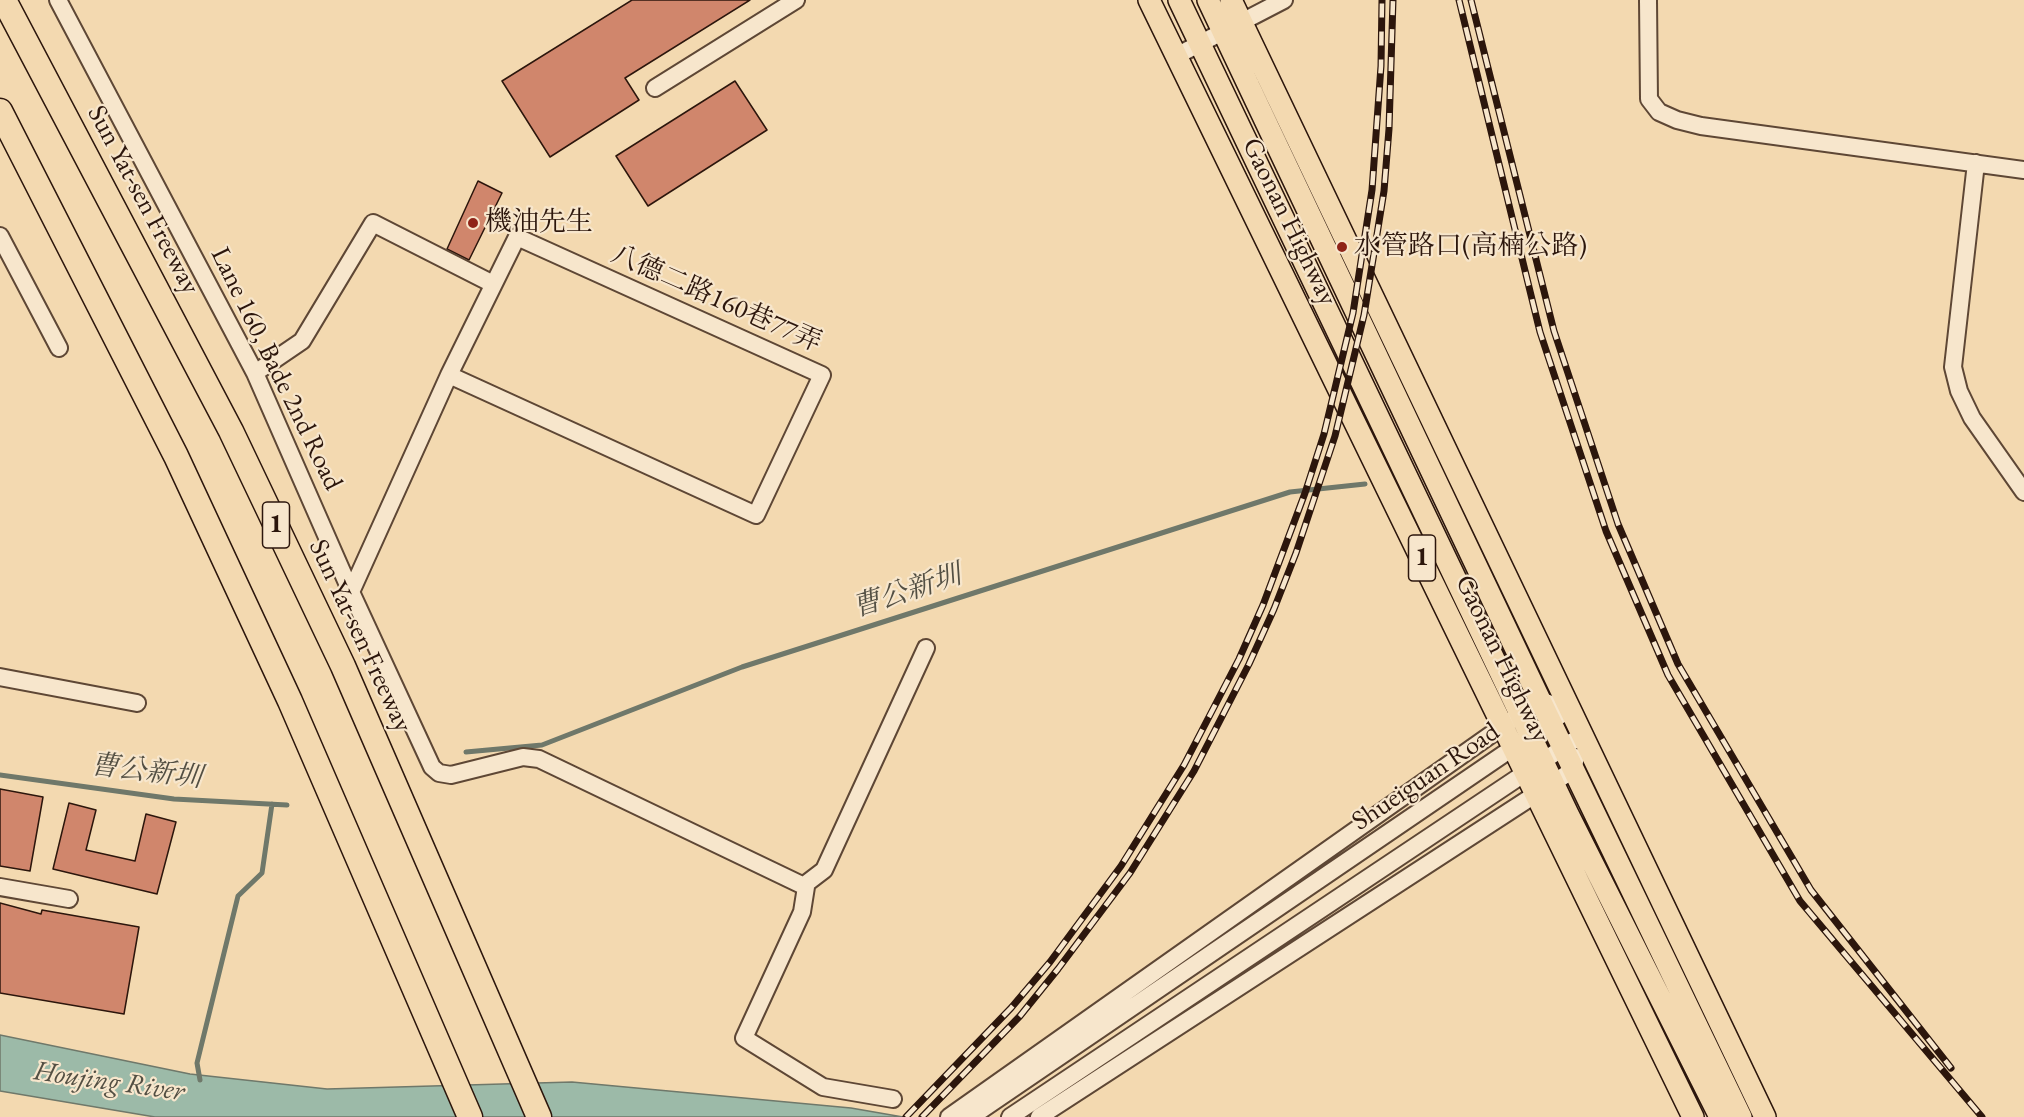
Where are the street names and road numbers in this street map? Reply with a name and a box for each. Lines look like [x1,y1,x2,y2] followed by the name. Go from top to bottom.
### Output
[80,100,206,300] street label: Sun Yat-sen Freeway
[1234,133,1344,311] street label: Gaonan Highway
[606,238,826,360] street label: 八德二路160巷77弄
[203,242,349,496] street label: Lane 160, Bade 2nd Road
[262,502,290,548] road number: 1
[301,534,419,738] street label: Sun Yat-sen Freeway
[1408,535,1436,581] road number: 1
[1447,570,1557,748] street label: Gaonan Highway
[1346,716,1506,838] street label: Shueiguan Road

